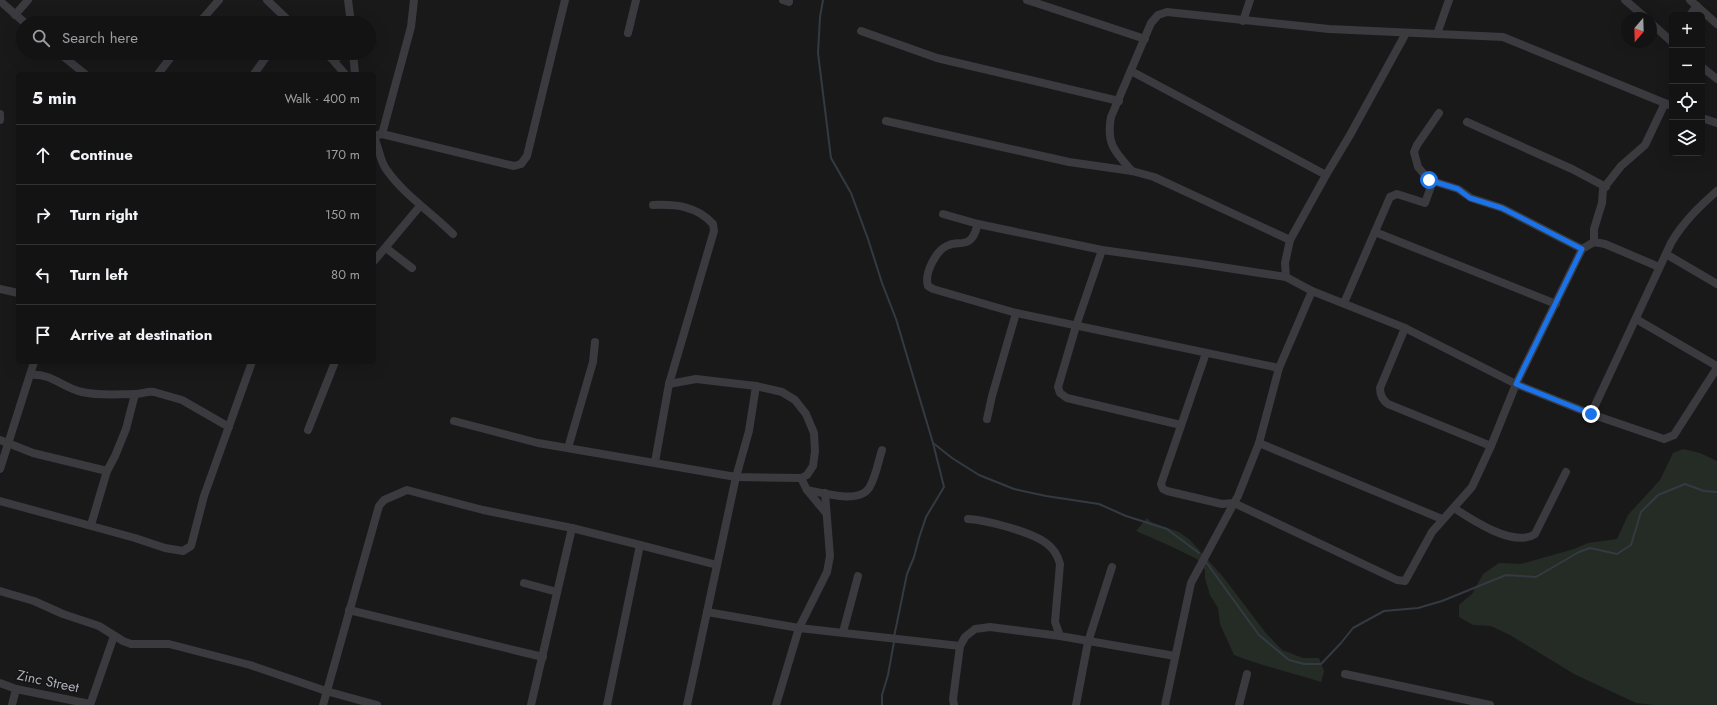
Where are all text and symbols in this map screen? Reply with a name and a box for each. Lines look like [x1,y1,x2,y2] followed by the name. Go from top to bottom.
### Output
[1621,12,1657,48] north arrow
[1669,12,1705,156] map controls
[1669,12,1705,48] button: +
[16,16,376,60] search box
[30,27,52,49] icon: search
[62,27,138,49] text: Search here
[1669,48,1705,84] button: −
[1669,84,1705,120] button: locate
[32,86,76,110] text: 5 min
[285,89,360,108] text: Walk · 400 m
[1669,120,1705,156] button: layers
[32,144,54,166] icon: ahead
[70,144,133,166] text: Continue
[325,145,360,164] text: 170 m
[1420,171,1438,189] route start
[32,204,54,226] icon: right
[70,204,138,226] text: Turn right
[325,205,360,224] text: 150 m
[32,264,54,286] icon: left
[70,264,128,286] text: Turn left
[331,265,360,284] text: 80 m
[32,324,54,346] icon: arrive
[70,324,212,346] text: Arrive at destination
[1582,405,1600,423] route end
[15,665,81,697] street label: Zinc Street

